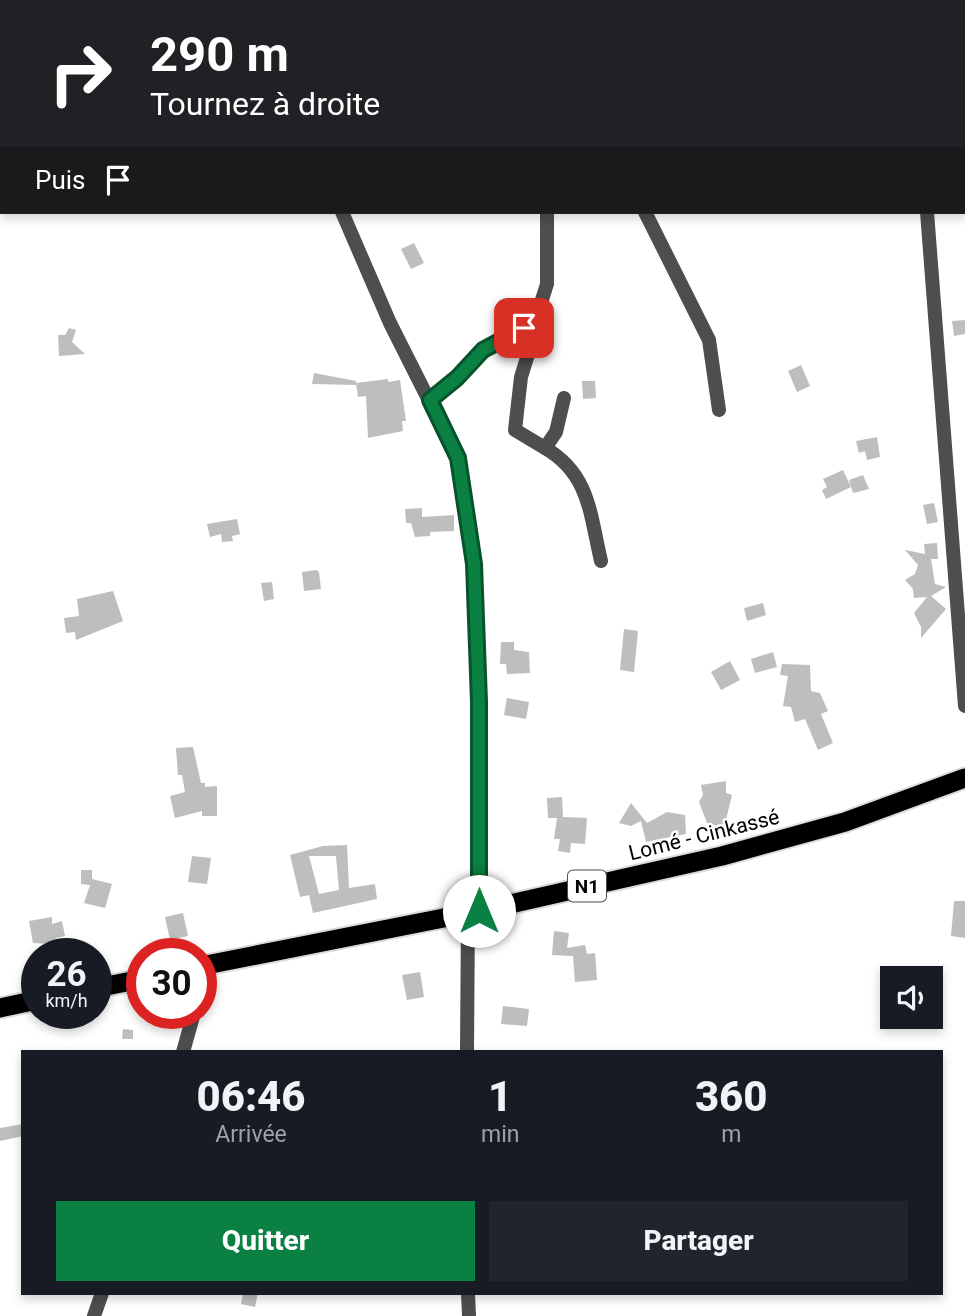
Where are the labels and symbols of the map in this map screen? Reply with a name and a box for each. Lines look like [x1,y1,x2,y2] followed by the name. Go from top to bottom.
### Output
[494,298,554,358] pin
[626,805,782,865] street label: Lomé - Cinkassé
[568,870,606,902] road number: N1
[442,874,516,948] position arrow
[126,938,217,1029] speed limit sign: 30

